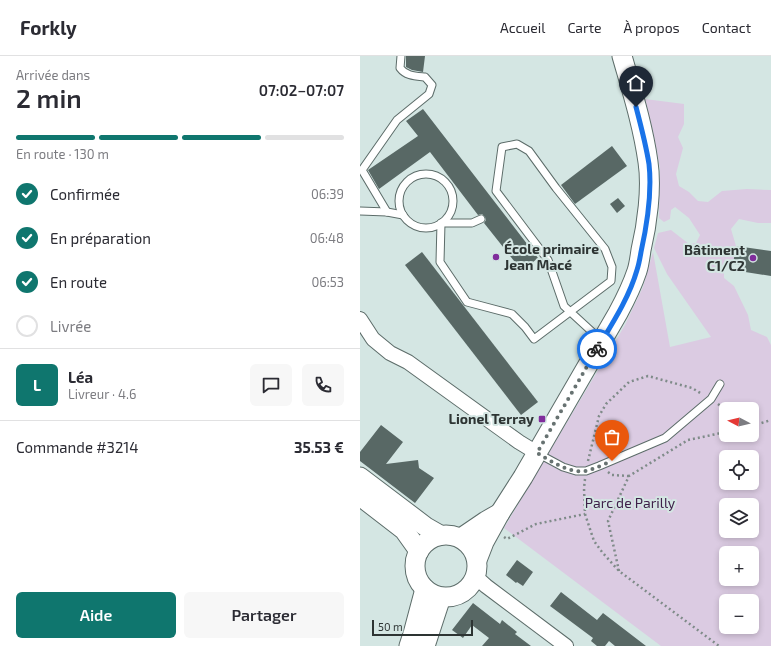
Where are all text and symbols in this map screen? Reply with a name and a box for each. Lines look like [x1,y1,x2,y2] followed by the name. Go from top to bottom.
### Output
[20,16,77,39] text: Forkly
[500,19,545,36] text: Accueil
[567,19,602,36] text: Carte
[624,19,680,36] text: À propos
[702,19,751,36] text: Contact
[619,66,653,107] pin
[16,67,90,83] text: Arrivée dans
[625,72,647,94] icon: home
[259,81,344,99] text: 07:02–07:07
[16,82,82,113] text: 2 min
[16,146,109,162] text: En route · 130 m
[16,183,38,205] icon: check
[50,185,120,203] text: Confirmée
[311,186,344,202] text: 06:39
[16,227,38,249] icon: check
[50,229,151,247] text: En préparation
[310,230,344,246] text: 06:48
[504,240,599,273] place label: École primaire Jean Macé
[684,241,745,274] place label: Bâtiment C1/C2
[491,252,501,262] marker: École primaire Jean Macé
[748,253,758,263] marker: Bâtiment C1/C2
[16,271,38,293] icon: check
[50,273,107,291] text: En route
[311,274,344,290] text: 06:53
[50,317,91,335] text: Livrée
[577,329,617,369] courier
[586,338,608,360] icon: bike
[250,364,292,406] button: chat
[302,364,344,406] button: phone
[68,368,93,386] text: Léa
[33,376,41,394] text: L
[68,386,136,402] text: Livreur · 4.6
[719,402,759,442] north arrow
[719,402,759,634] map controls
[448,410,534,427] place label: Lionel Terray
[537,414,547,424] marker: Lionel Terray
[595,420,629,461] pin
[601,426,623,448] icon: bag
[16,438,139,456] text: Commande #3214
[294,438,344,456] text: 35.53 €
[719,450,759,490] button: locate
[585,494,676,511] park label: Parc de Parilly
[719,498,759,538] button: layers
[719,546,759,586] button: +
[16,592,176,638] button: Aide
[184,592,344,638] button: Partager
[719,594,759,634] button: −
[372,618,473,637] scale bar
[378,620,403,633] text: 50 m

